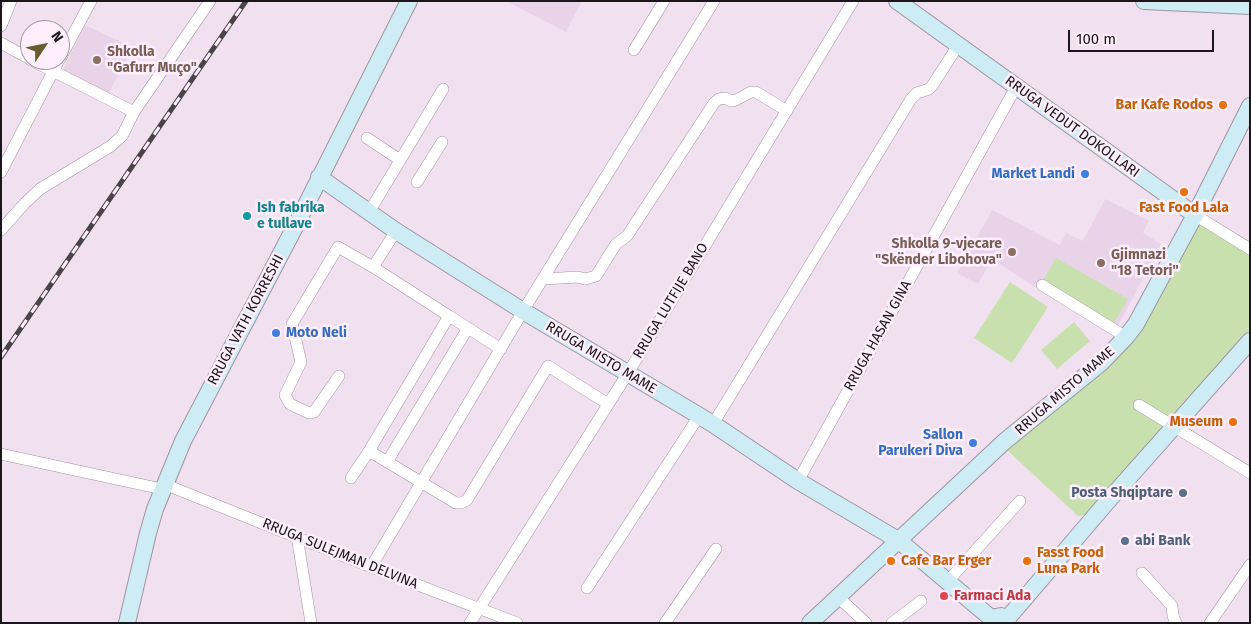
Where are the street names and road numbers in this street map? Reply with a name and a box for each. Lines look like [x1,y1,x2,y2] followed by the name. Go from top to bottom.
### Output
[1001,73,1143,181] street label: RRUGA VEDUT DOKOLLARI
[630,240,712,362] street label: RRUGA LUTFIJE BANO
[204,252,288,388] street label: RRUGA VATH KORRESHI
[841,278,915,394] street label: RRUGA HASAN GINA
[542,318,660,398] street label: RRUGA MISTO MAME
[1012,343,1118,439] street label: RRUGA MISTO MAME
[260,515,420,593] street label: RRUGA SULEJMAN DELVINA

